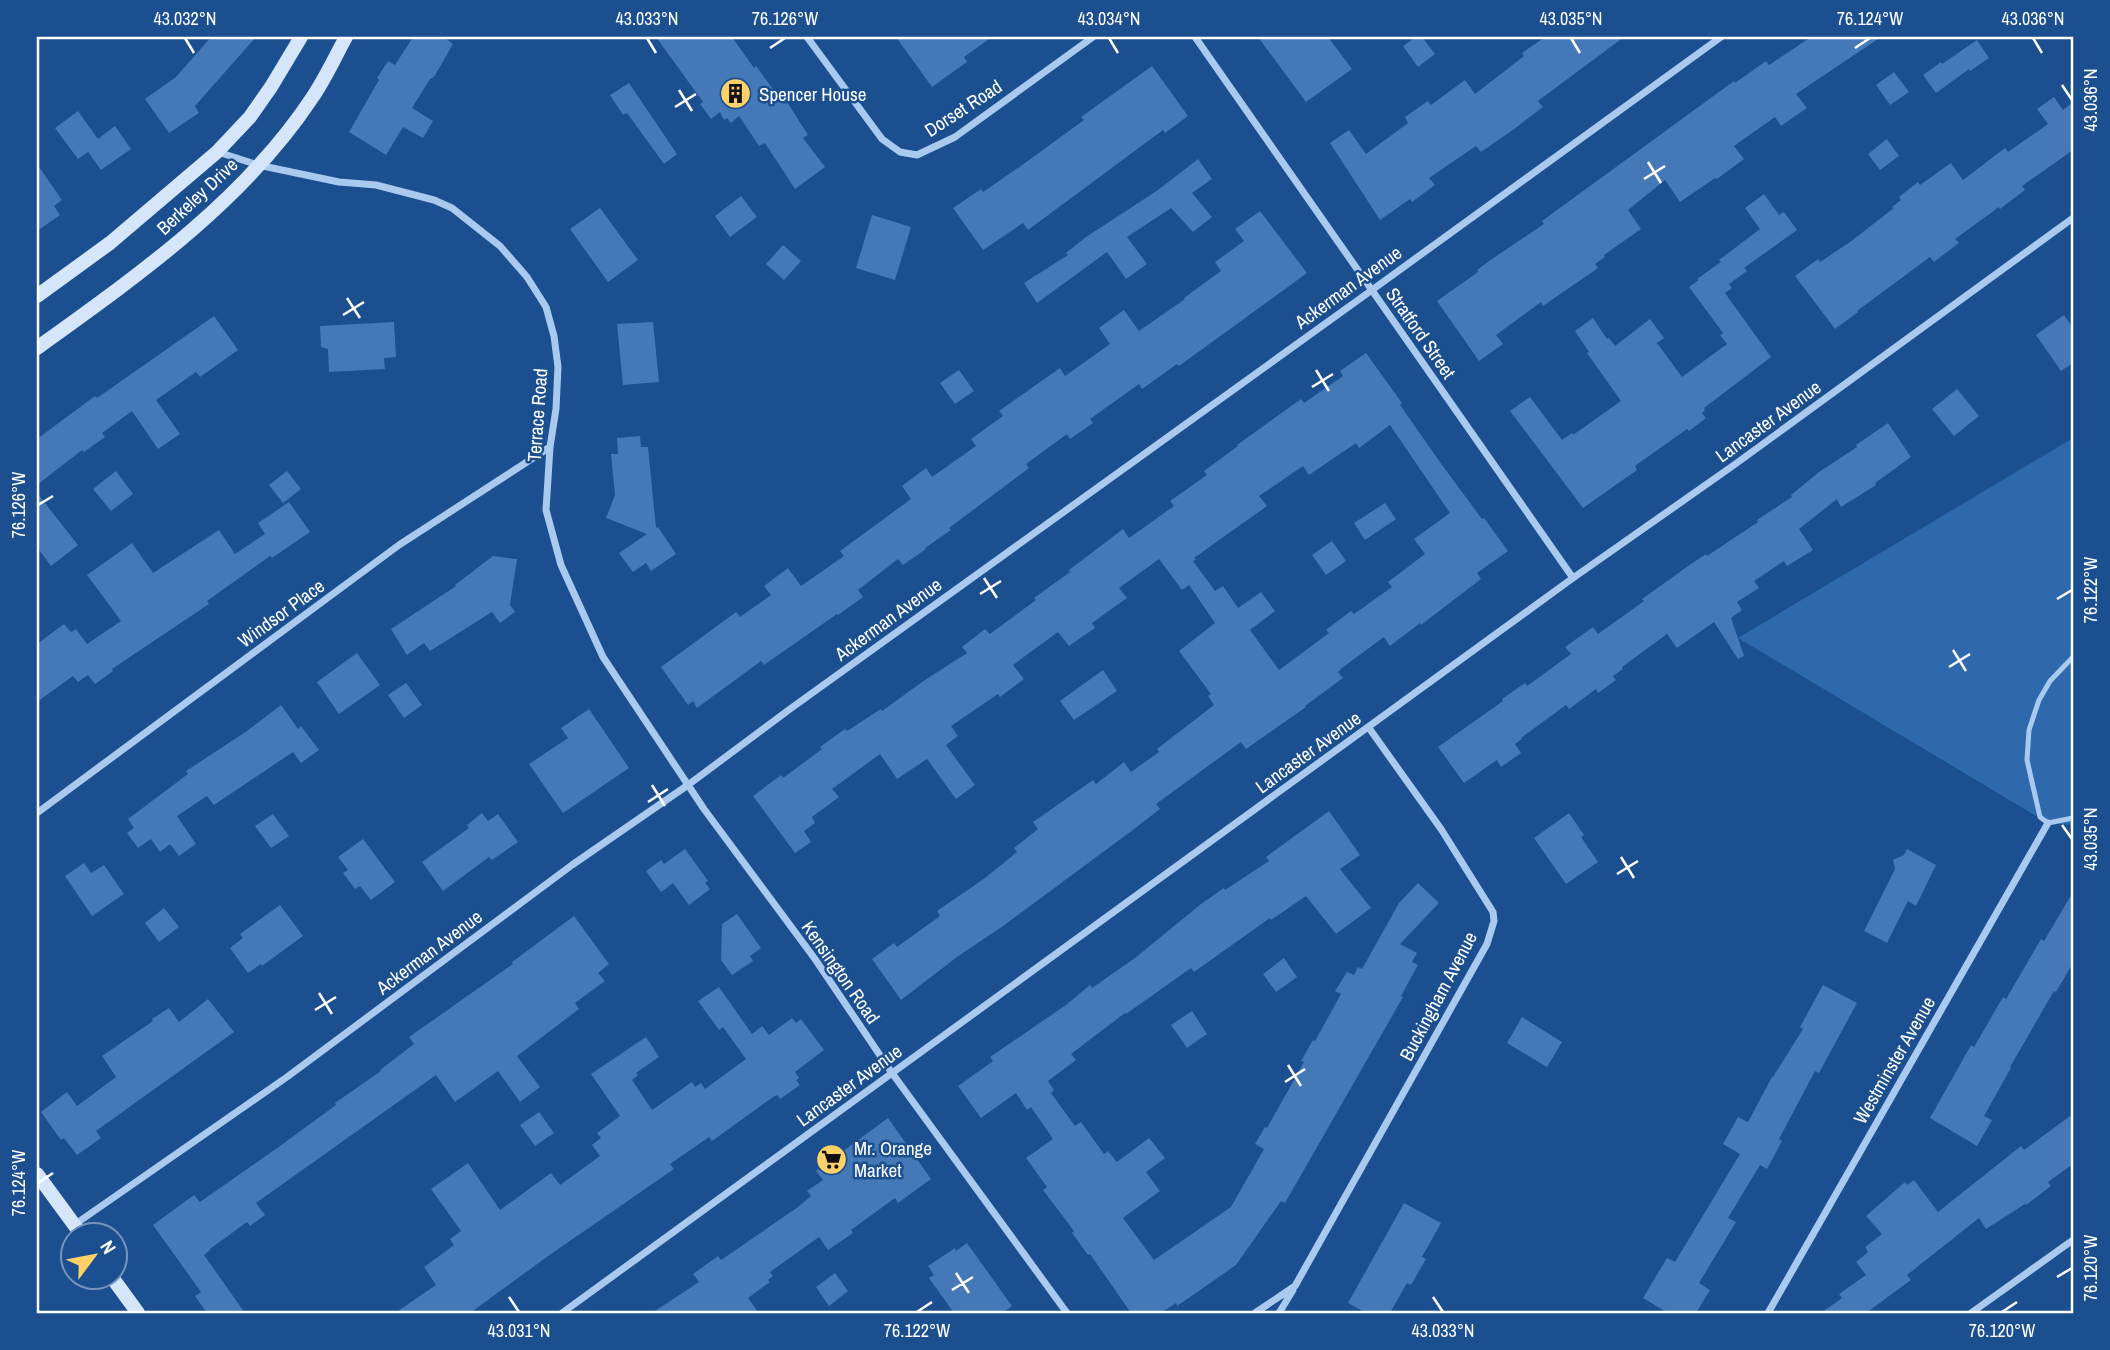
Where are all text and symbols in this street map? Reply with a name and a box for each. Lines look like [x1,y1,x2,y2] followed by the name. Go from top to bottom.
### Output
[154,6,217,31] text: 43.032°N
[616,6,679,31] text: 43.033°N
[752,6,818,31] text: 76.126°W
[1078,6,1141,31] text: 43.034°N
[1540,6,1603,31] text: 43.035°N
[1837,6,1903,31] text: 76.124°W
[2002,6,2065,31] text: 43.036°N
[2078,69,2103,132] text: 43.036°N
[919,73,1007,143] street label: Dorset Road
[719,77,753,111] building icon: Spencer House
[759,81,866,107] place label: Spencer House
[151,152,243,240] street label: Berkeley Drive
[1289,239,1407,335] street label: Ackerman Avenue
[1380,282,1462,384] street label: Stratford Street
[521,367,553,463] street label: Terrace Road
[1710,374,1826,468] street label: Lancaster Avenue
[6,472,31,538] text: 76.126°W
[2078,557,2103,623] text: 76.122°W
[829,571,947,667] street label: Ackerman Avenue
[232,573,330,653] street label: Windsor Place
[1250,705,1366,799] street label: Lancaster Avenue
[2078,808,2103,871] text: 43.035°N
[370,904,487,1001] street label: Ackerman Avenue
[796,915,886,1029] street label: Kensington Road
[1393,927,1483,1065] street label: Buckingham Avenue
[1847,991,1941,1129] street label: Westminster Avenue
[791,1038,907,1132] street label: Lancaster Avenue
[854,1135,932,1183] place label: Mr. Orange Market
[814,1142,848,1176] supermarket icon: Mr. Orange Market
[6,1150,31,1216] text: 76.124°W
[60,1220,130,1290] north arrow
[94,1235,122,1259] text: N
[2078,1235,2103,1301] text: 76.120°W
[488,1318,551,1343] text: 43.031°N
[884,1318,950,1343] text: 76.122°W
[1412,1318,1475,1343] text: 43.033°N
[1969,1318,2035,1343] text: 76.120°W

